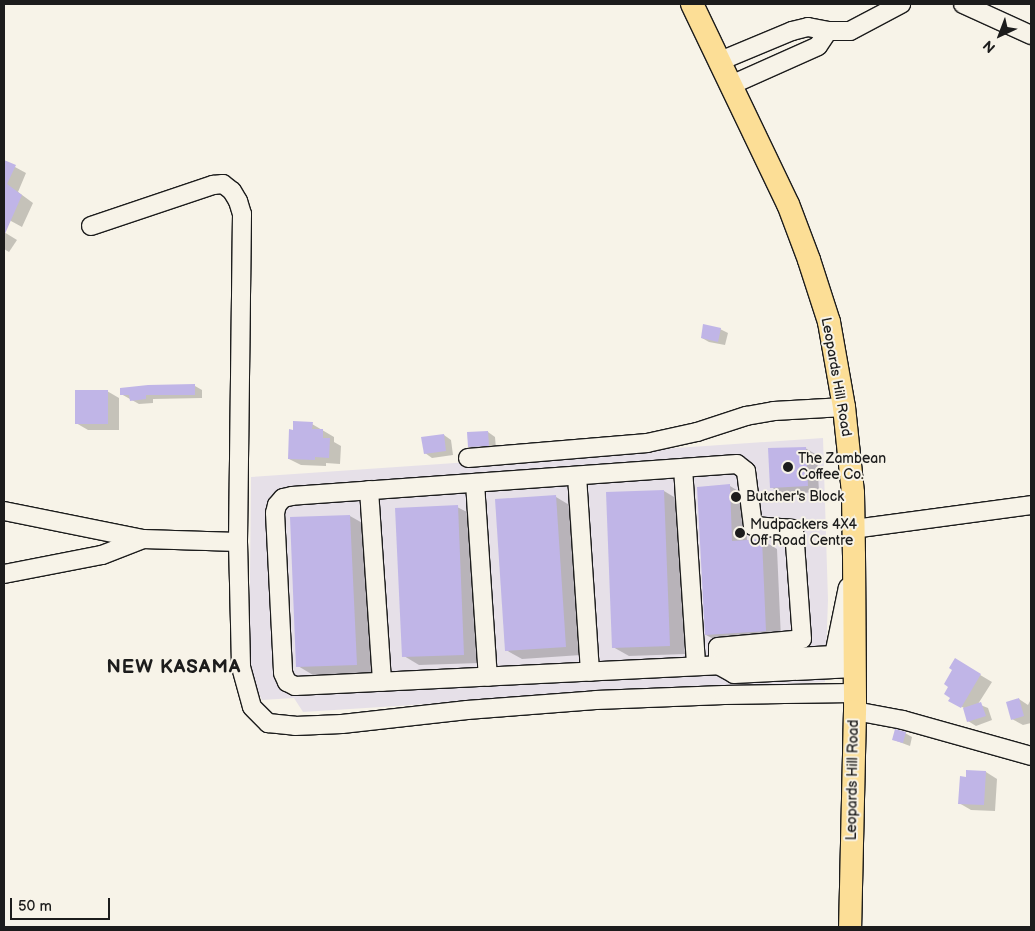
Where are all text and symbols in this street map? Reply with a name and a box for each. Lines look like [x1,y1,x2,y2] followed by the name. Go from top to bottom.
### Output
[975,10,1025,60] north arrow
[980,37,999,56] text: N
[817,316,855,438] street label: Leopards Hill Road
[798,451,886,484] place label: The Zambean Coffee Co.
[782,461,794,473] marker: The Zambean Coffee Co.
[746,489,844,505] place label: Butcher's Block
[730,491,742,503] marker: Butcher's Block
[750,517,857,550] place label: Mudpackers 4X4 Off Road Centre
[734,527,746,539] marker: Mudpackers 4X4 Off Road Centre
[105,657,243,679] district label: NEW KASAMA
[844,719,862,841] street label: Leopards Hill Road
[12,888,112,920] scale bar
[18,897,52,916] text: 50 m

